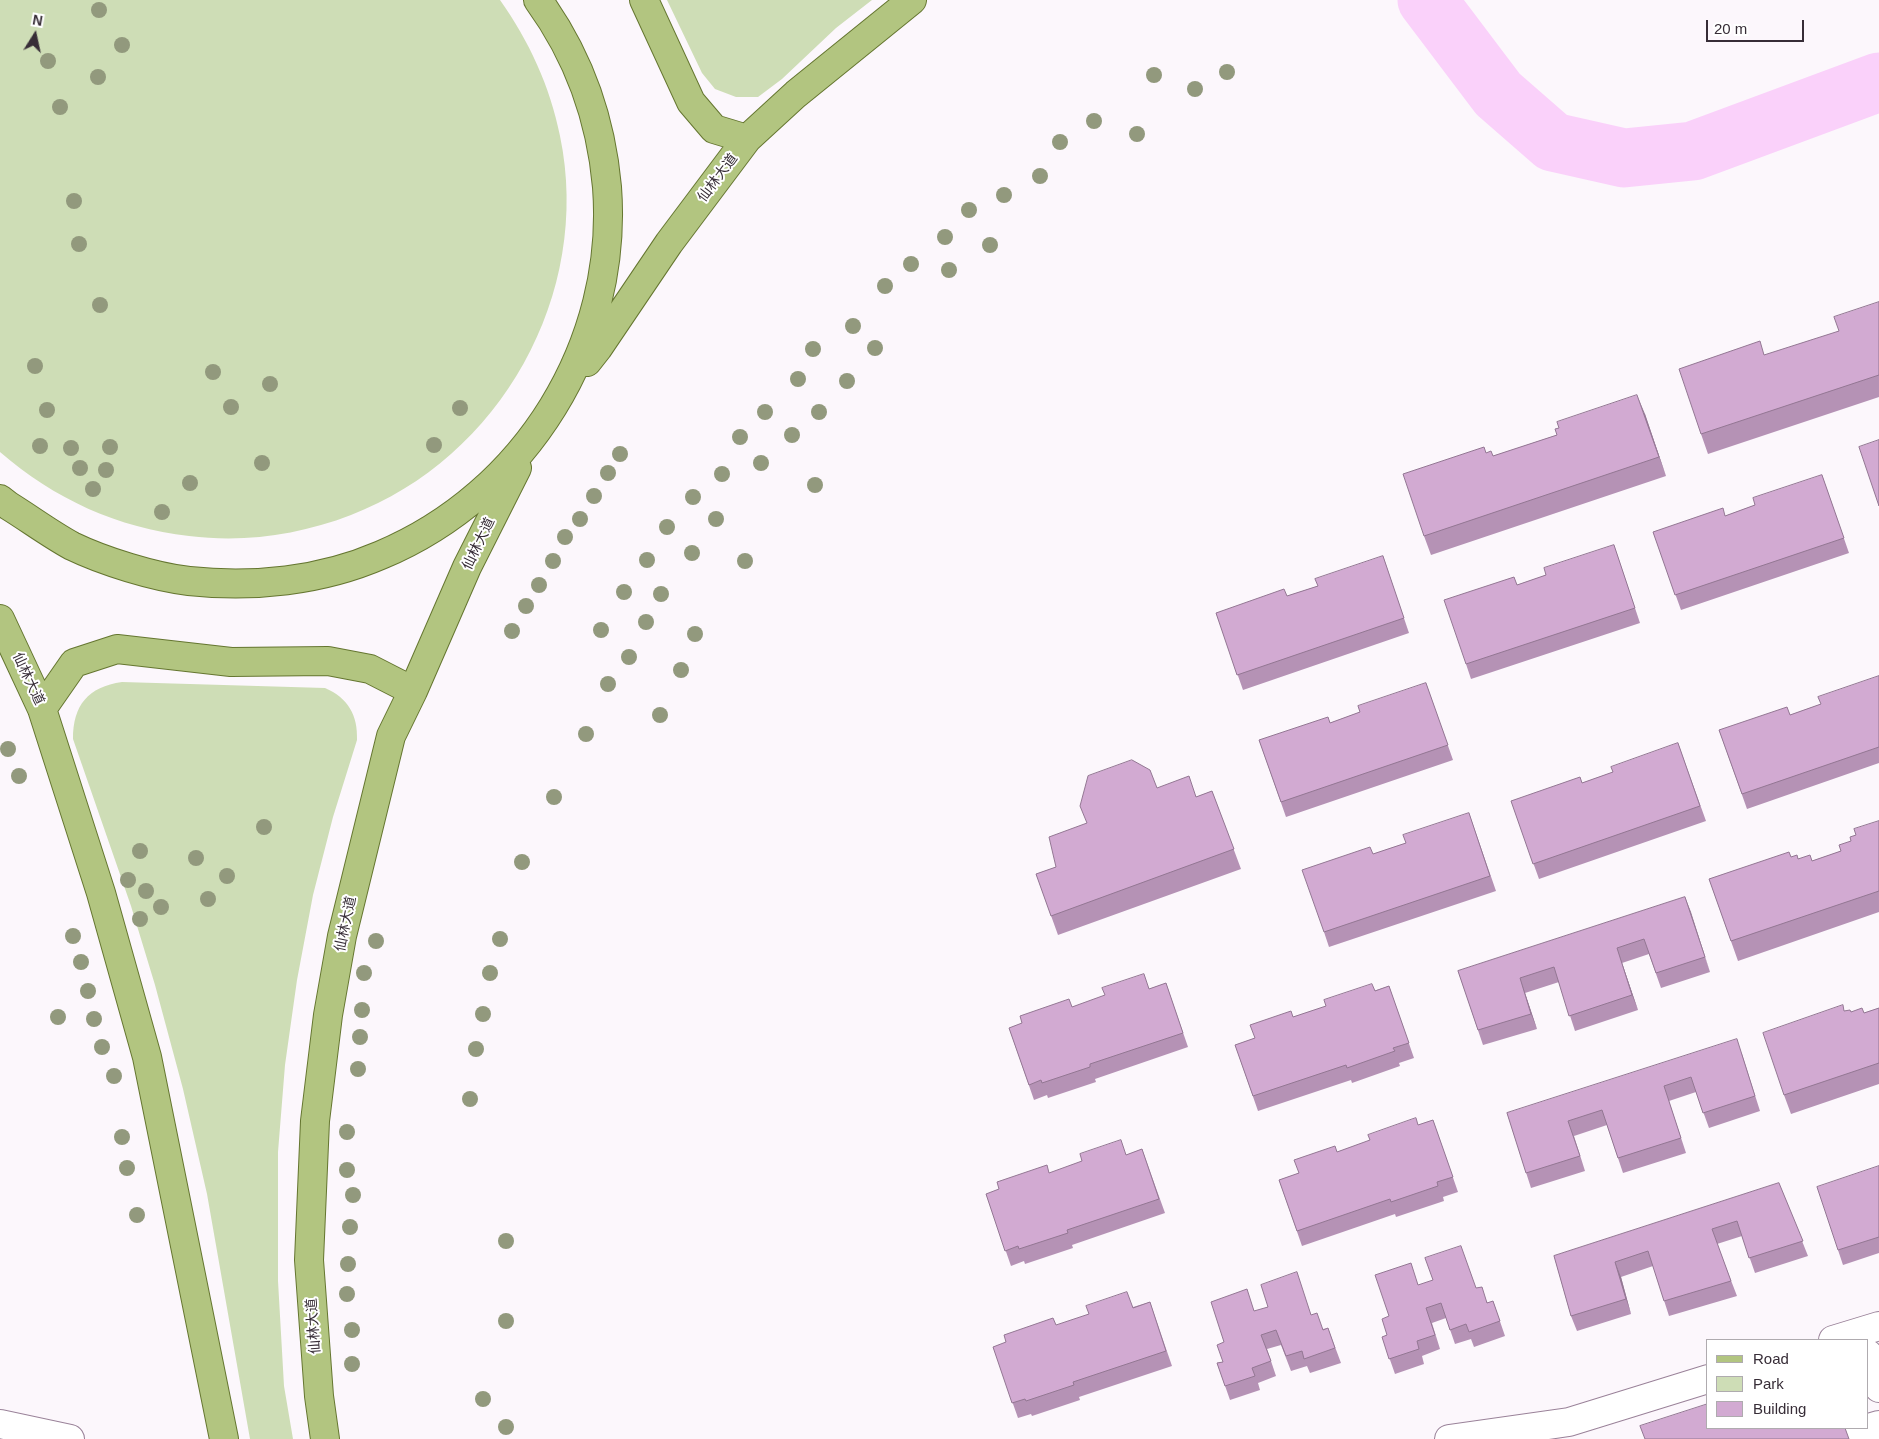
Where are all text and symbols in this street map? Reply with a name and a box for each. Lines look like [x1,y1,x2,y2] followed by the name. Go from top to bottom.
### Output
[10,10,60,60] north arrow
[1709,10,1806,42] scale bar
[31,11,44,29] text: N
[1714,20,1747,37] text: 20 m
[694,151,742,205] street label: 仙林大道
[459,515,499,573] street label: 仙林大道
[9,650,47,708] street label: 仙林大道
[332,895,360,953] street label: 仙林大道
[304,1297,324,1355] street label: 仙林大道
[1706,1339,1869,1429] legend
[1753,1350,1789,1367] text: Road
[1753,1375,1784,1392] text: Park
[1753,1400,1806,1417] text: Building

